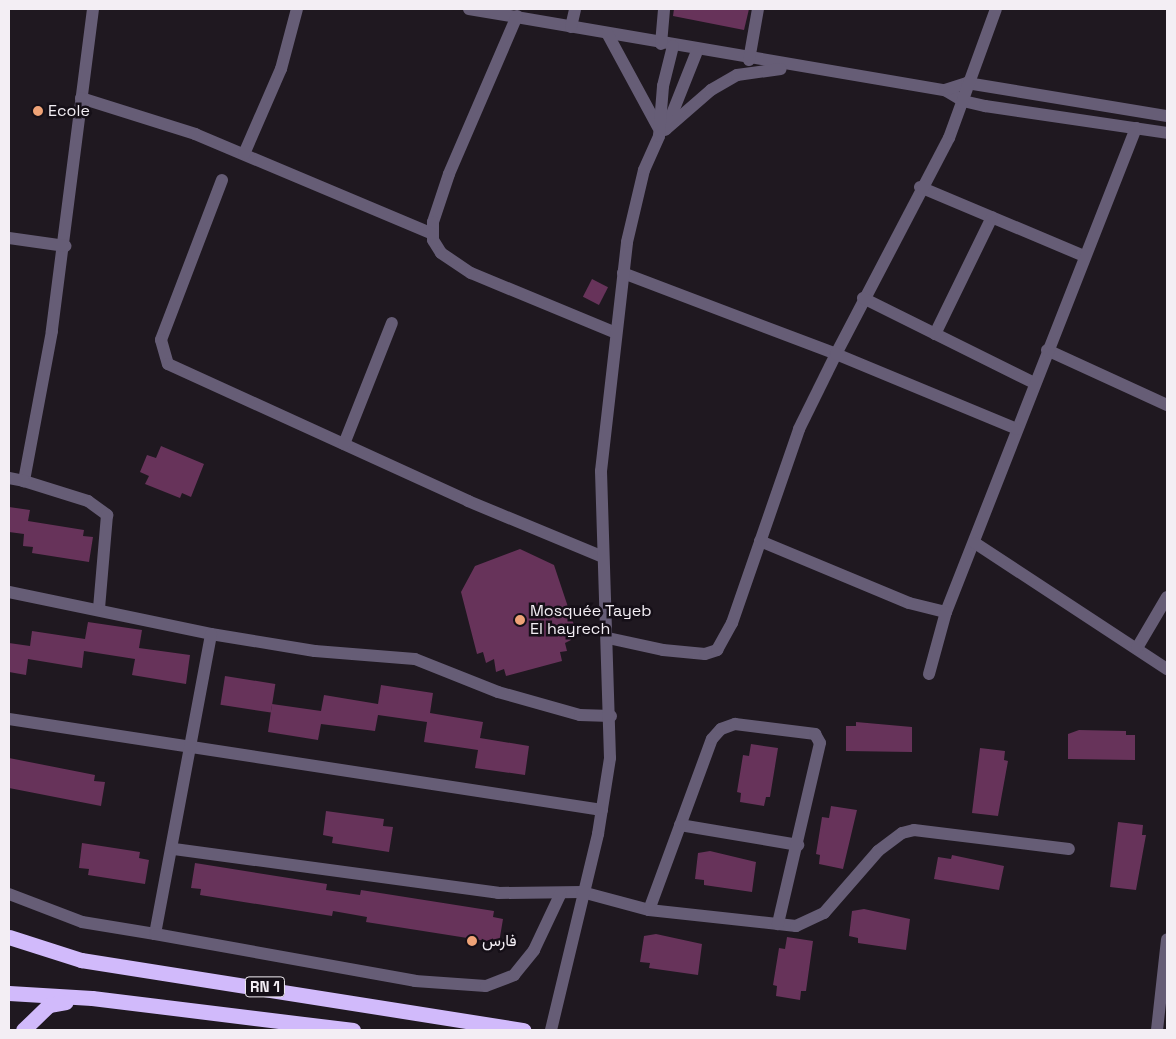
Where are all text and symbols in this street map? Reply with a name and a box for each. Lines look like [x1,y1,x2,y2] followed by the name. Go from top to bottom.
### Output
[48,101,90,121] place label: Ecole
[32,105,44,117] marker: Ecole
[530,601,652,639] place label: Mosquée Tayeb El hayrech
[514,614,526,626] marker: Mosquée Tayeb El hayrech
[482,931,517,951] place label: فارس
[466,935,478,947] marker: فارس
[244,974,286,1000] road number: RN 1

